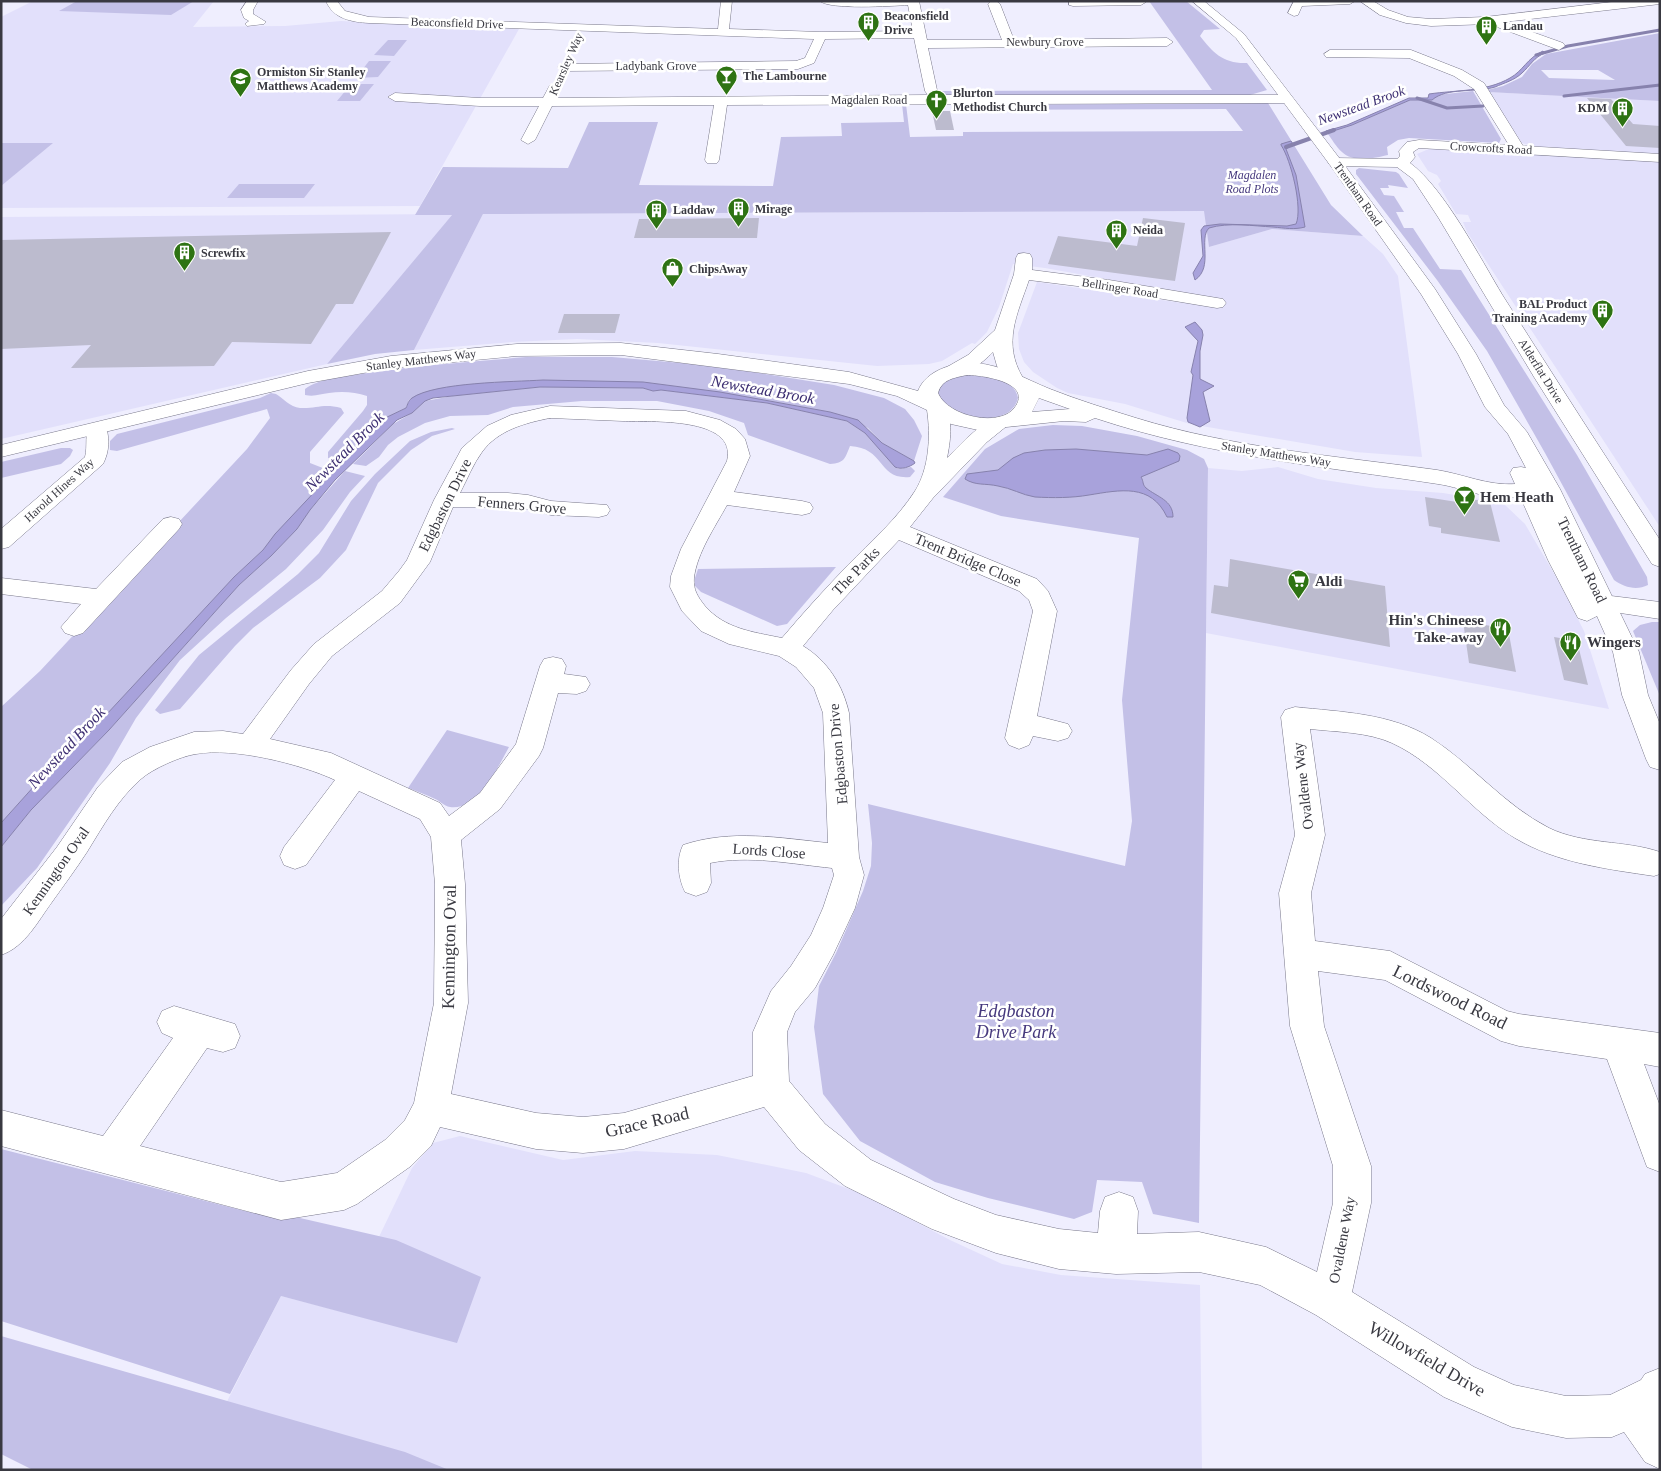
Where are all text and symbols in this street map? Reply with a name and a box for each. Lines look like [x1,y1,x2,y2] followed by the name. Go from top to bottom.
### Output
[884,9,949,37] place label: Beaconsfield Drive
[856,11,880,42] building icon: Beaconsfield Drive
[410,14,504,32] street label: Beaconsfield Drive
[1475,14,1499,45] building icon: Landau
[1503,19,1543,33] place label: Landau
[546,30,586,98] street label: Kearsley Way
[1006,35,1084,49] street label: Newbury Grove
[616,59,696,73] street label: Ladybank Grove
[715,64,739,95] bar icon: The Lambourne
[257,65,365,93] place label: Ormiston Sir Stanley Matthews Academy
[229,67,253,98] school or university icon: Ormiston Sir Stanley Matthews Academy
[743,69,827,83] place label: The Lambourne
[1315,82,1408,129] water label: Newstead Brook
[953,86,1047,114] place label: Blurton Methodist Church
[925,88,949,119] church icon: Blurton Methodist Church
[831,93,907,107] street label: Magdalen Road
[1611,96,1635,127] building icon: KDM
[1578,101,1607,115] place label: KDM
[1450,139,1532,157] street label: Crowcrofts Road
[1331,159,1385,229] street label: Trentham Road
[1225,168,1279,196] park label: Magdalen Road Plots
[727,197,751,228] building icon: Mirage
[645,198,669,229] building icon: Laddaw
[755,202,793,216] place label: Mirage
[673,203,715,217] place label: Laddaw
[1105,218,1129,249] building icon: Neida
[1133,223,1163,237] place label: Neida
[173,241,197,272] building icon: Screwfix
[201,246,245,260] place label: Screwfix
[661,257,685,288] shop icon: ChipsAway
[689,262,747,276] place label: ChipsAway
[1081,275,1159,301] street label: Bellringer Road
[1492,297,1587,325] place label: BAL Product Training Academy
[1591,299,1615,330] building icon: BAL Product Training Academy
[1516,336,1566,406] street label: Alderflat Drive
[365,346,477,374] street label: Stanley Matthews Way
[709,372,817,407] water label: Newstead Brook
[301,408,388,495] water label: Newstead Brook
[1220,438,1332,470] street label: Stanley Matthews Way
[21,455,97,525] street label: Harold Hines Way
[416,456,475,554] street label: Edgbaston Drive
[1452,485,1476,516] bar icon: Hem Heath
[1480,489,1554,505] place label: Hem Heath
[477,493,567,517] street label: Fenners Grove
[1554,515,1610,606] street label: Trentham Road
[912,530,1024,590] street label: Trent Bridge Close
[829,544,883,598] street label: The Parks
[1287,569,1311,600] supermarket icon: Aldi
[1315,573,1343,589] place label: Aldi
[1389,612,1484,645] place label: Hin's Chineese Take-away
[1488,617,1512,648] restaurant icon: Hin's Chineese Take-away
[1559,630,1583,661] restaurant icon: Wingers
[1587,634,1641,650] place label: Wingers
[24,703,109,792] water label: Newstead Brook
[826,703,850,805] street label: Edgbaston Drive
[1290,741,1316,831] street label: Ovaldene Way
[20,824,92,918] street label: Kennington Oval
[732,840,806,862] street label: Lords Close
[438,885,460,1009] street label: Kennington Oval
[1390,961,1510,1033] street label: Lordswood Road
[975,1001,1057,1042] park label: Edgbaston Drive Park
[603,1103,691,1141] street label: Grace Road
[1326,1195,1358,1285] street label: Ovaldene Way
[1365,1317,1489,1401] street label: Willowfield Drive

